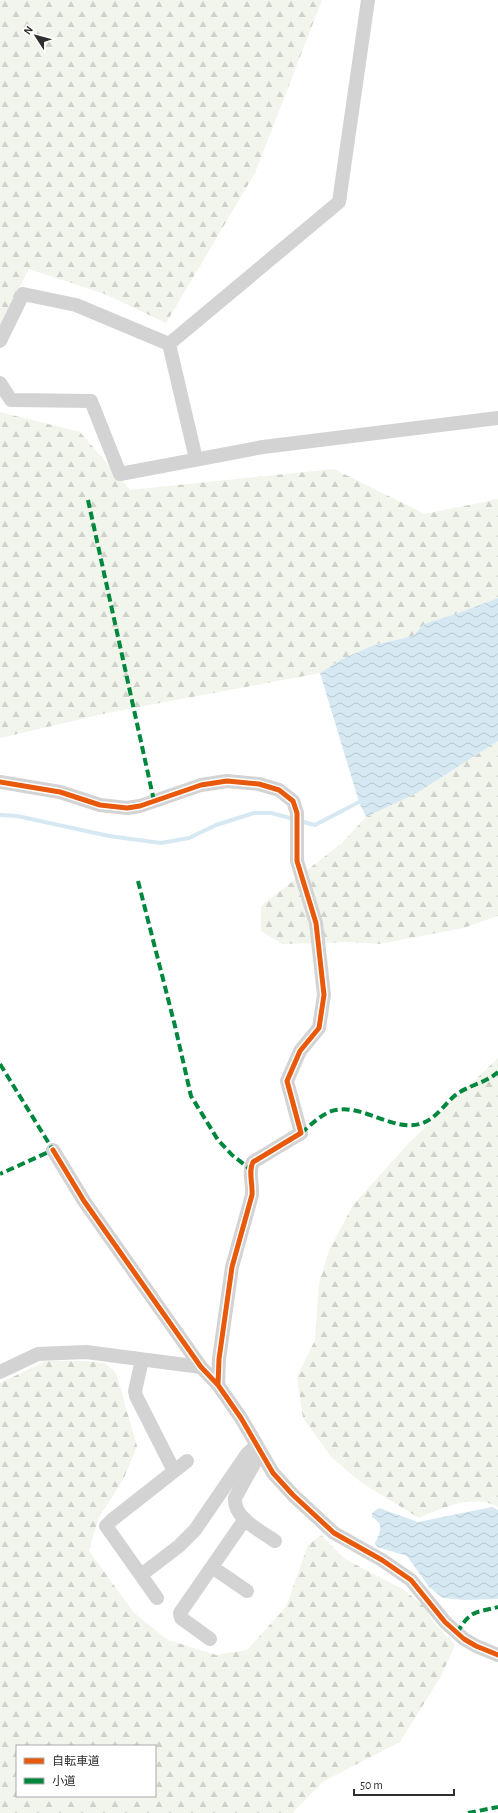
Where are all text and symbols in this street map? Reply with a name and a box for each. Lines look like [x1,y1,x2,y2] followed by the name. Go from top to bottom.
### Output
[16,16,56,56] north arrow
[22,24,35,37] text: N
[16,1745,156,1797] legend
[52,1754,100,1767] text: 自転車道
[354,1771,454,1797] scale bar
[52,1774,76,1787] text: 小道
[360,1779,383,1791] text: 50 m

